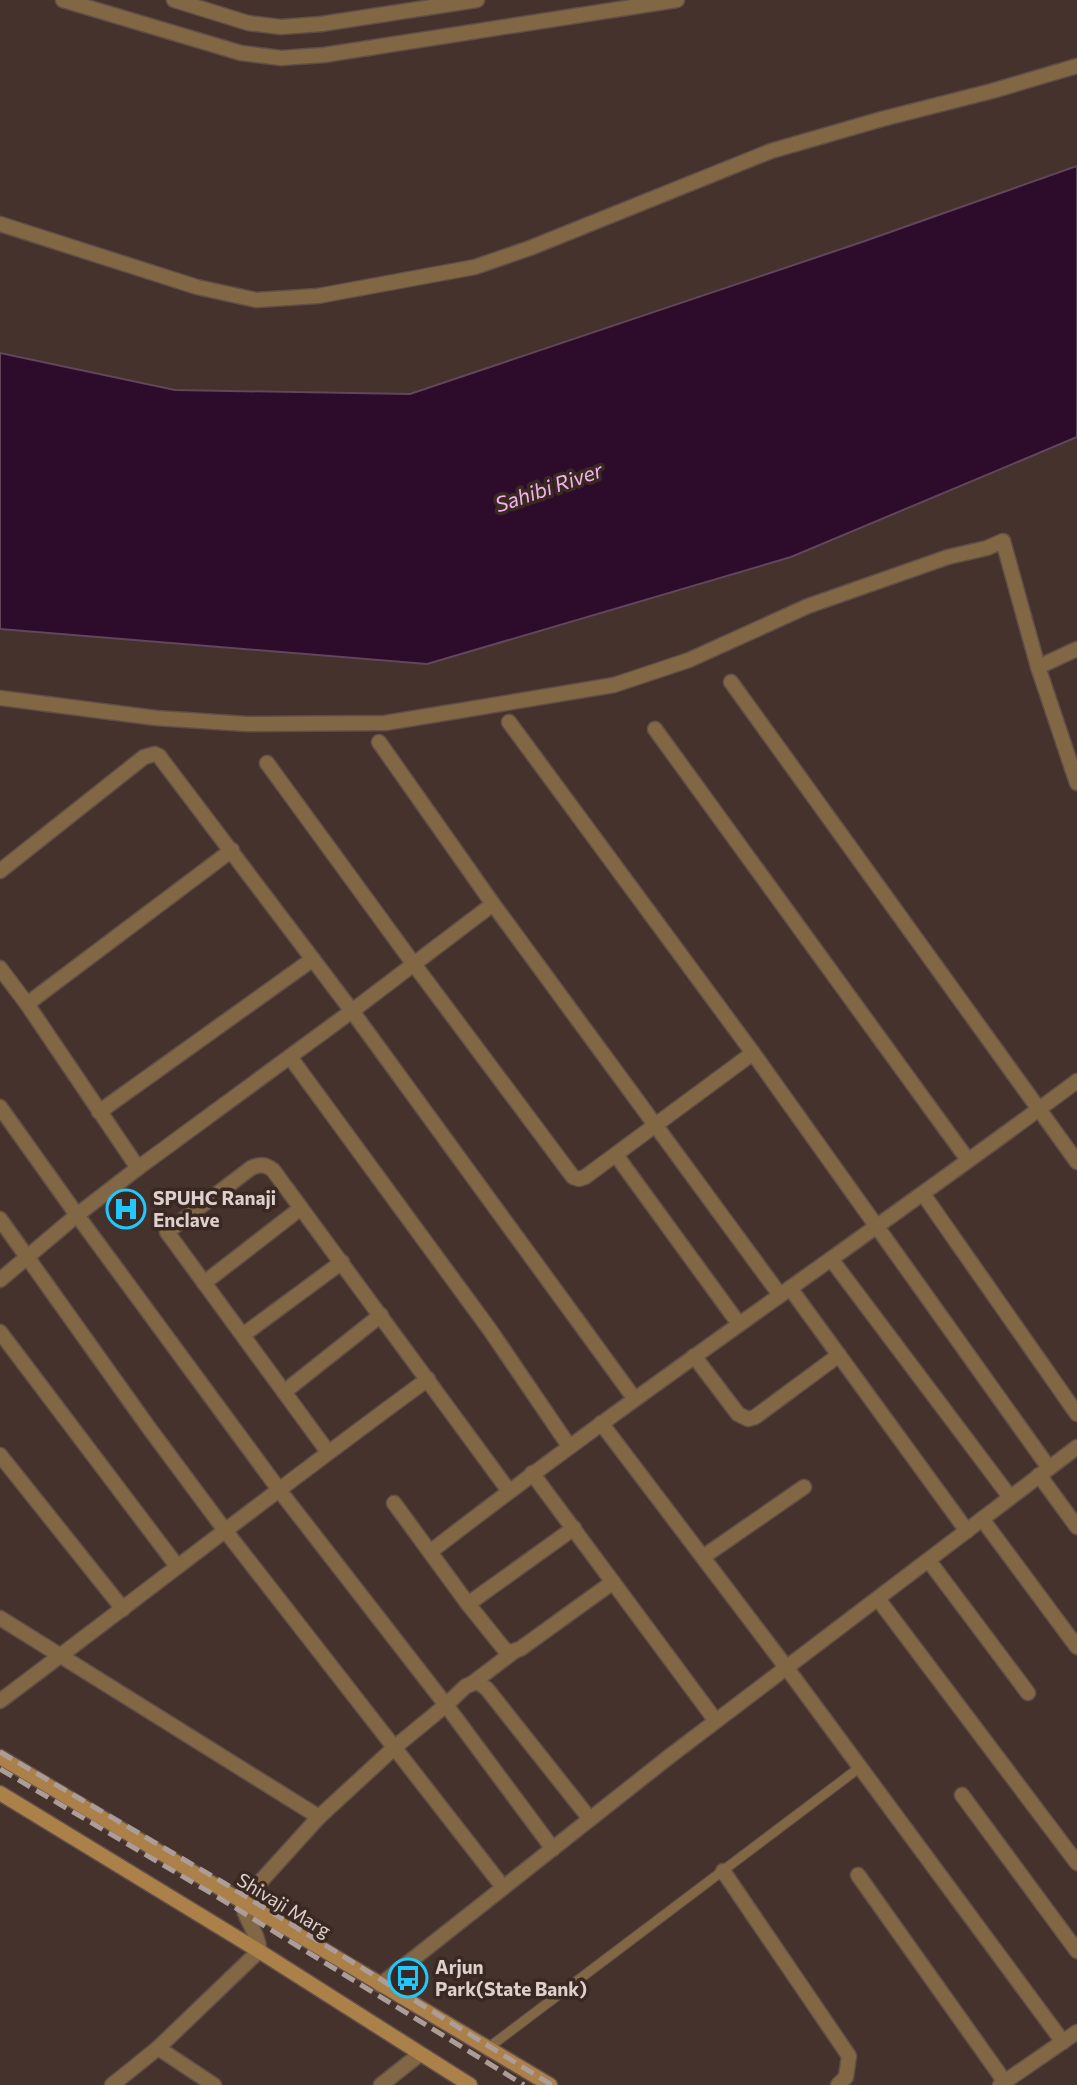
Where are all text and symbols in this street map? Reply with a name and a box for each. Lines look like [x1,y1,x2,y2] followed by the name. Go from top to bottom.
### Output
[491,456,606,517] water label: Sahibi River
[153,1186,276,1231] place label: SPUHC Ranaji Enclave
[105,1188,147,1230] hospital icon: SPUHC Ranaji Enclave
[233,1868,335,1942] street label: Shivaji Marg
[435,1955,587,2000] place label: Arjun Park(State Bank)
[387,1957,429,1999] bus stop icon: Arjun Park(State Bank)

